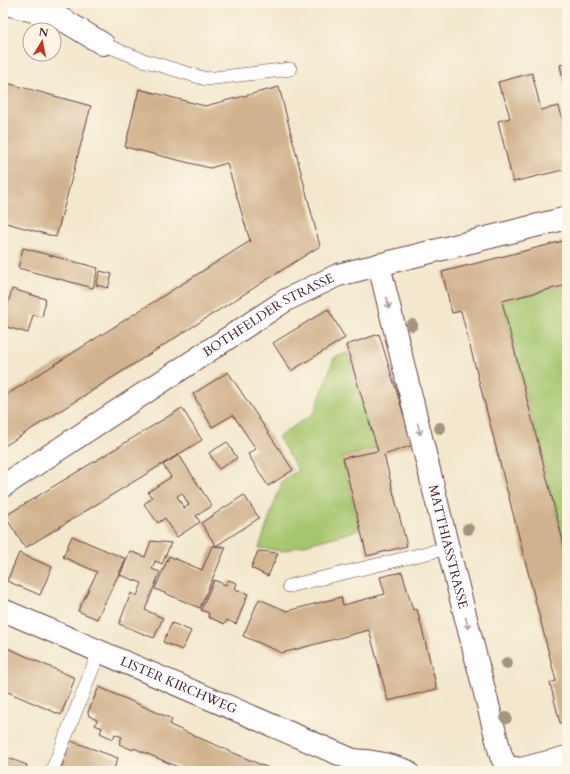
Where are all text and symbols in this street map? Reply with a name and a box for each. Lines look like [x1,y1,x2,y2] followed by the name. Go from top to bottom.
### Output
[22,22,62,62] north arrow
[38,24,50,41] text: N
[199,269,337,361] street label: BOTHFELDER STRASSE
[385,296,393,309] one-way arrow
[416,422,423,435] one-way arrow
[424,483,472,611] street label: MATTHIASSTRASSE
[464,616,471,629] one-way arrow
[117,652,240,718] street label: LISTER KIRCHWEG

